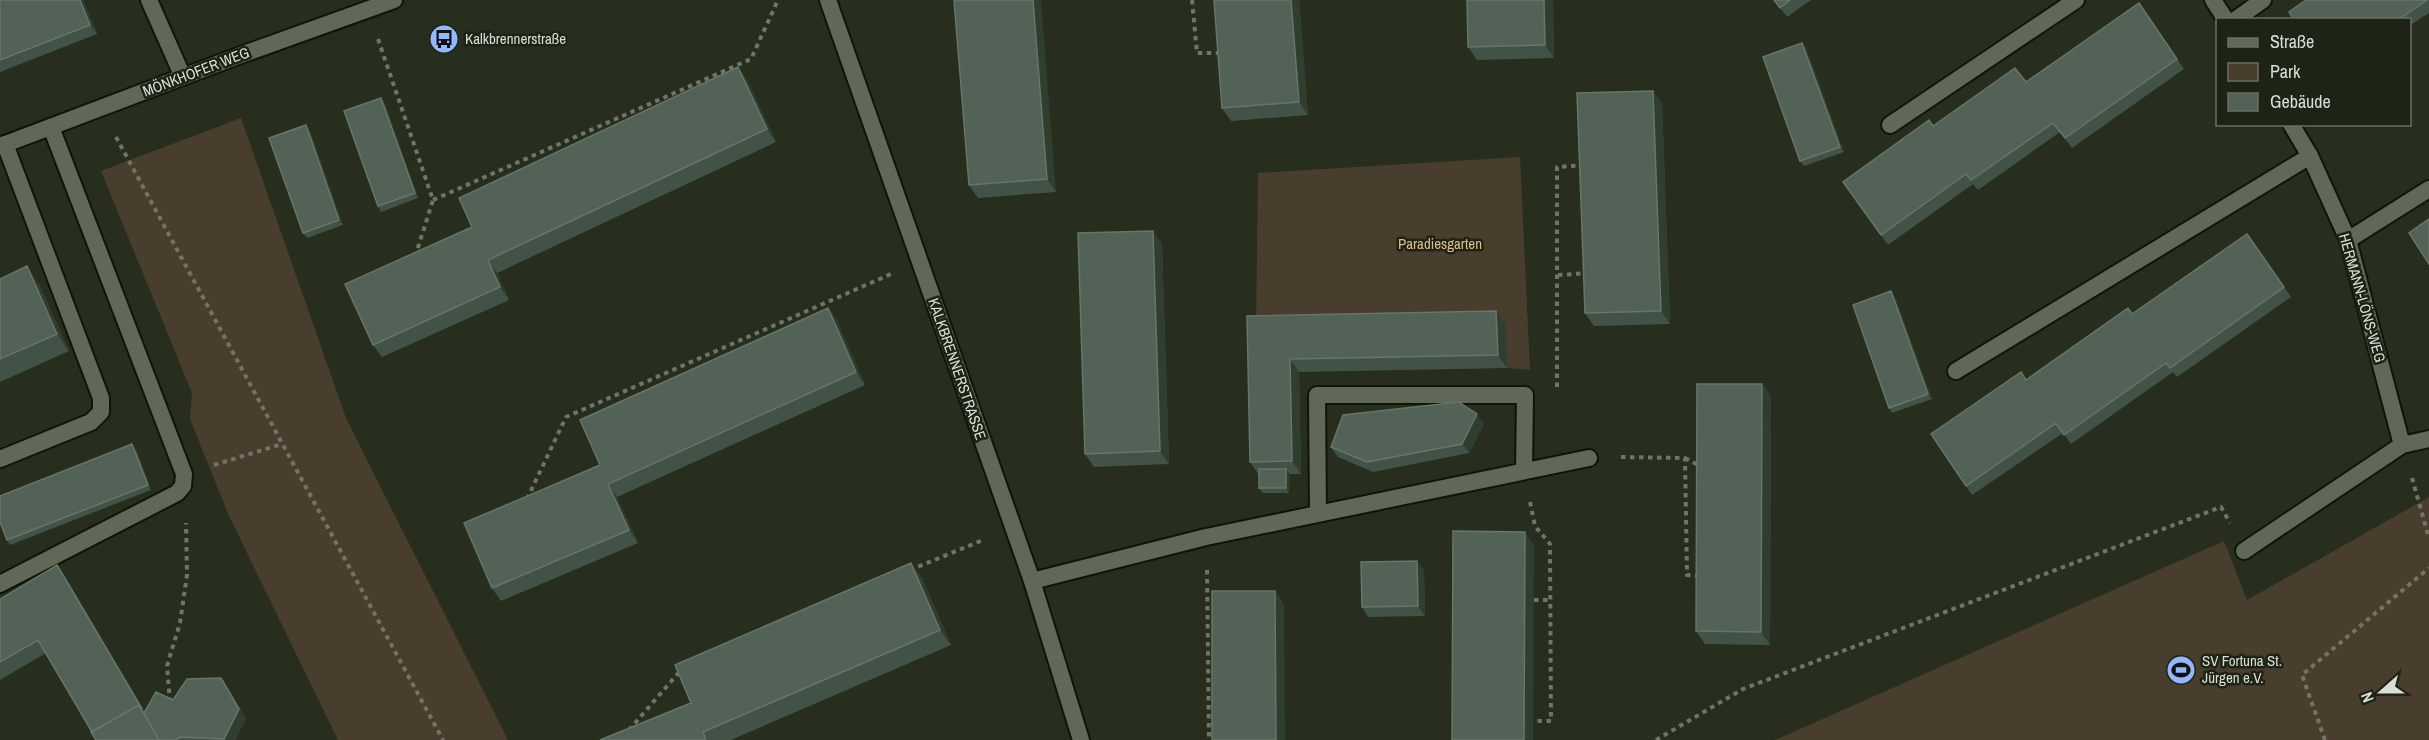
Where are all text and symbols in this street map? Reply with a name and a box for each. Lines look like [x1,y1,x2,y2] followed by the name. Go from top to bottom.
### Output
[2216,18,2411,126] legend
[428,23,460,55] bus stop icon: Kalkbrennerstraße
[465,28,566,49] place label: Kalkbrennerstraße
[2270,29,2314,54] text: Straße
[139,42,252,102] street label: MÖNKHOFER WEG
[2270,59,2301,84] text: Park
[2270,89,2331,114] text: Gebäude
[2334,231,2391,365] street label: HERMANN-LÖNS-WEG
[1398,233,1482,254] park label: Paradiesgarten
[923,295,992,443] street label: KALKBRENNERSTRASSE
[2202,650,2282,688] place label: SV Fortuna St. Jürgen e.V.
[2165,654,2197,686] sports icon: SV Fortuna St. Jürgen e.V.
[2351,662,2411,722] north arrow
[2355,689,2379,706] text: N

